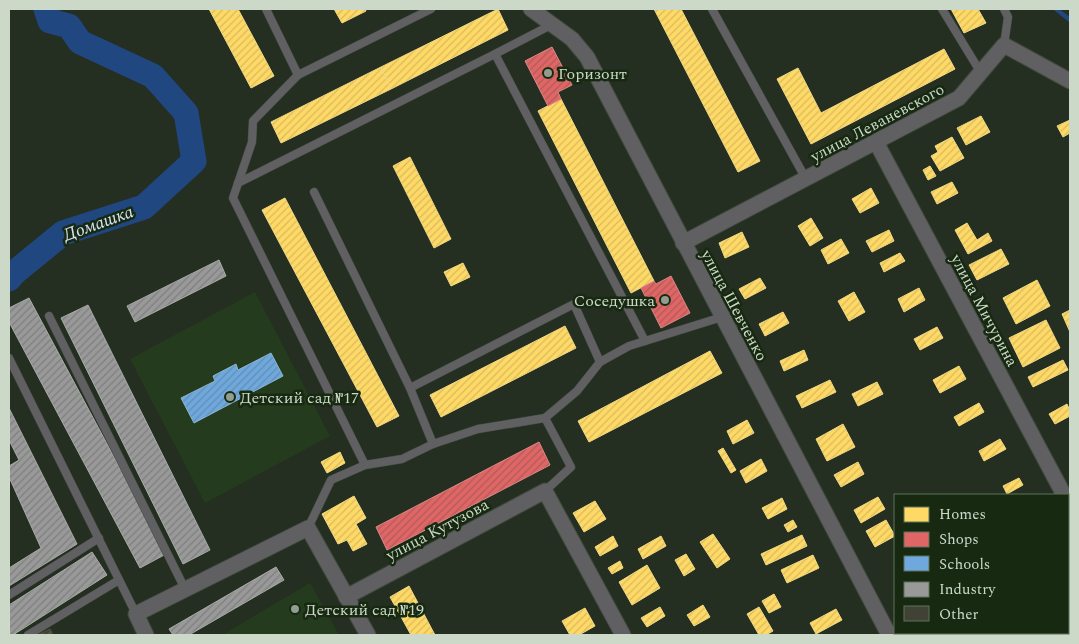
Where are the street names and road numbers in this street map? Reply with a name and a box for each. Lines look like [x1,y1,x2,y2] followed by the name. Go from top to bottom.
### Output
[805,77,949,169] street label: улица Леваневского
[694,245,774,365] street label: улица Шевченко
[944,249,1024,371] street label: улица Мичурина
[381,493,493,568] street label: улица Кутузова

